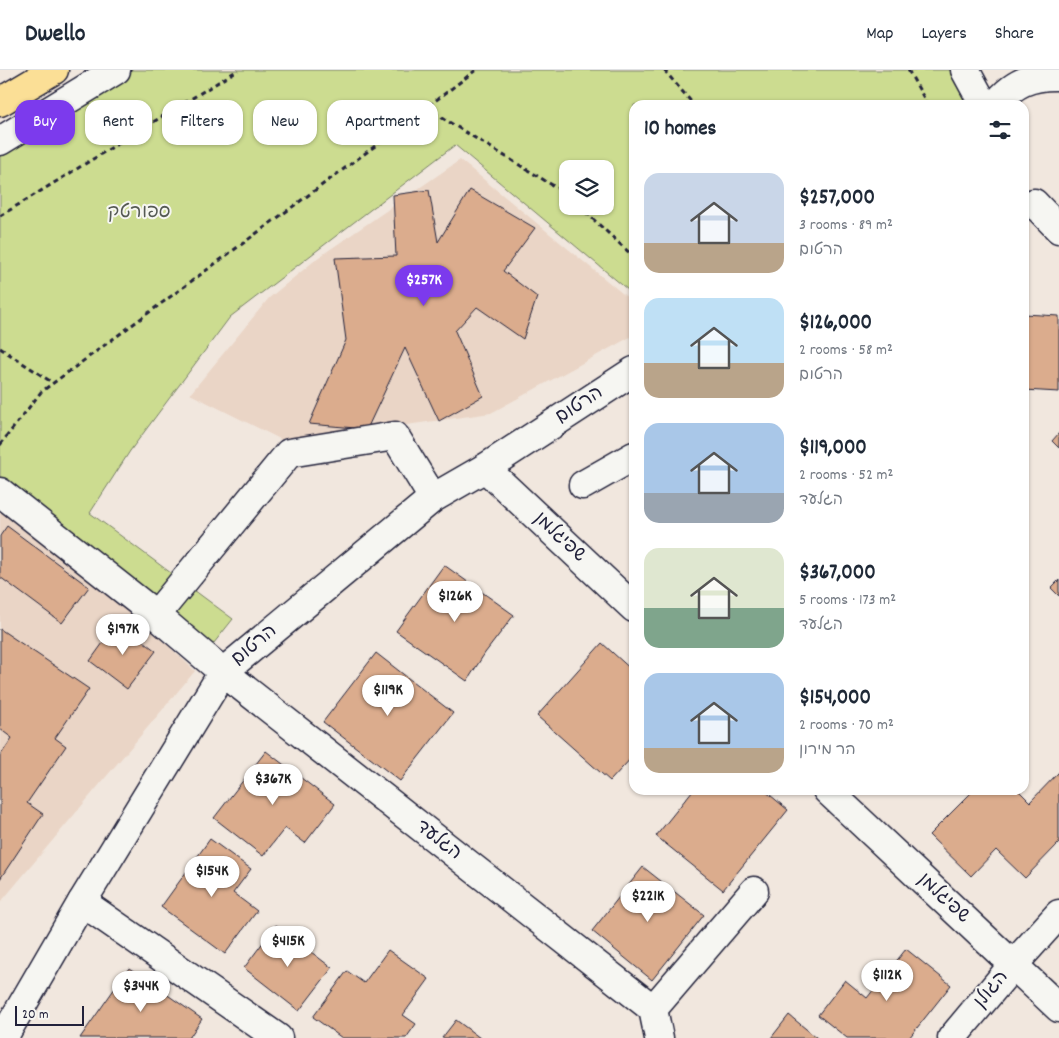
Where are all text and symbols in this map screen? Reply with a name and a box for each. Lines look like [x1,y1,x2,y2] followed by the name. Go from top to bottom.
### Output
[25,18,86,52] text: Dwello
[866,22,893,47] text: Map
[921,22,967,47] text: Layers
[995,22,1034,47] text: Share
[15,100,75,145] chip: Buy
[85,100,152,145] chip: Rent
[162,100,243,145] chip: Filters
[253,100,317,145] chip: New
[327,100,438,145] chip: Apartment
[644,115,716,145] text: 10 homes
[986,116,1014,144] icon: filters
[559,160,614,215] map controls
[559,160,614,215] button: layers
[799,184,875,214] text: $257,000
[684,193,744,253] icon: home
[108,200,170,227] park label: ספורטק
[799,214,893,237] text: 3 rooms · 89 m²
[799,239,843,262] text: הרטום
[389,264,459,307] pin: $257K
[406,269,442,292] text: $257K
[799,309,872,339] text: $126,000
[684,318,744,378] icon: home
[799,339,893,362] text: 2 rooms · 58 m²
[799,364,843,387] text: הרטום
[551,380,609,432] street label: הרטום
[799,434,867,464] text: $119,000
[684,443,744,503] icon: home
[799,464,893,487] text: 2 rooms · 52 m²
[799,489,843,512] text: הגלעד
[527,507,591,569] street label: שפיגלמן
[799,559,876,589] text: $367,000
[684,568,744,628] icon: home
[420,580,490,623] pin: $126K
[438,585,472,608] text: $126K
[799,589,896,612] text: 5 rooms · 173 m²
[88,614,158,656] pin: $197K
[799,614,843,637] text: הגלעד
[107,618,139,641] text: $197K
[226,619,284,673] street label: הרטום
[353,674,423,717] pin: $119K
[373,679,403,702] text: $119K
[799,684,871,714] text: $154,000
[684,693,744,753] icon: home
[799,714,894,737] text: 2 rooms · 70 m²
[799,739,856,762] text: הר מירון
[238,764,308,806] pin: $367K
[255,768,291,791] text: $367K
[409,814,467,868] street label: הגלעד
[177,856,247,898] pin: $154K
[195,860,229,883] text: $154K
[911,868,975,930] street label: שפיגלמן
[613,880,683,923] pin: $221K
[632,885,665,908] text: $221K
[253,926,323,968] pin: $415K
[271,930,305,953] text: $415K
[852,960,922,1002] pin: $112K
[872,964,902,987] text: $112K
[968,965,1016,1015] street label: הגולן
[106,970,176,1013] pin: $344K
[123,975,159,998] text: $344K
[15,1003,84,1026] scale bar
[22,1005,49,1025] text: 20 m

